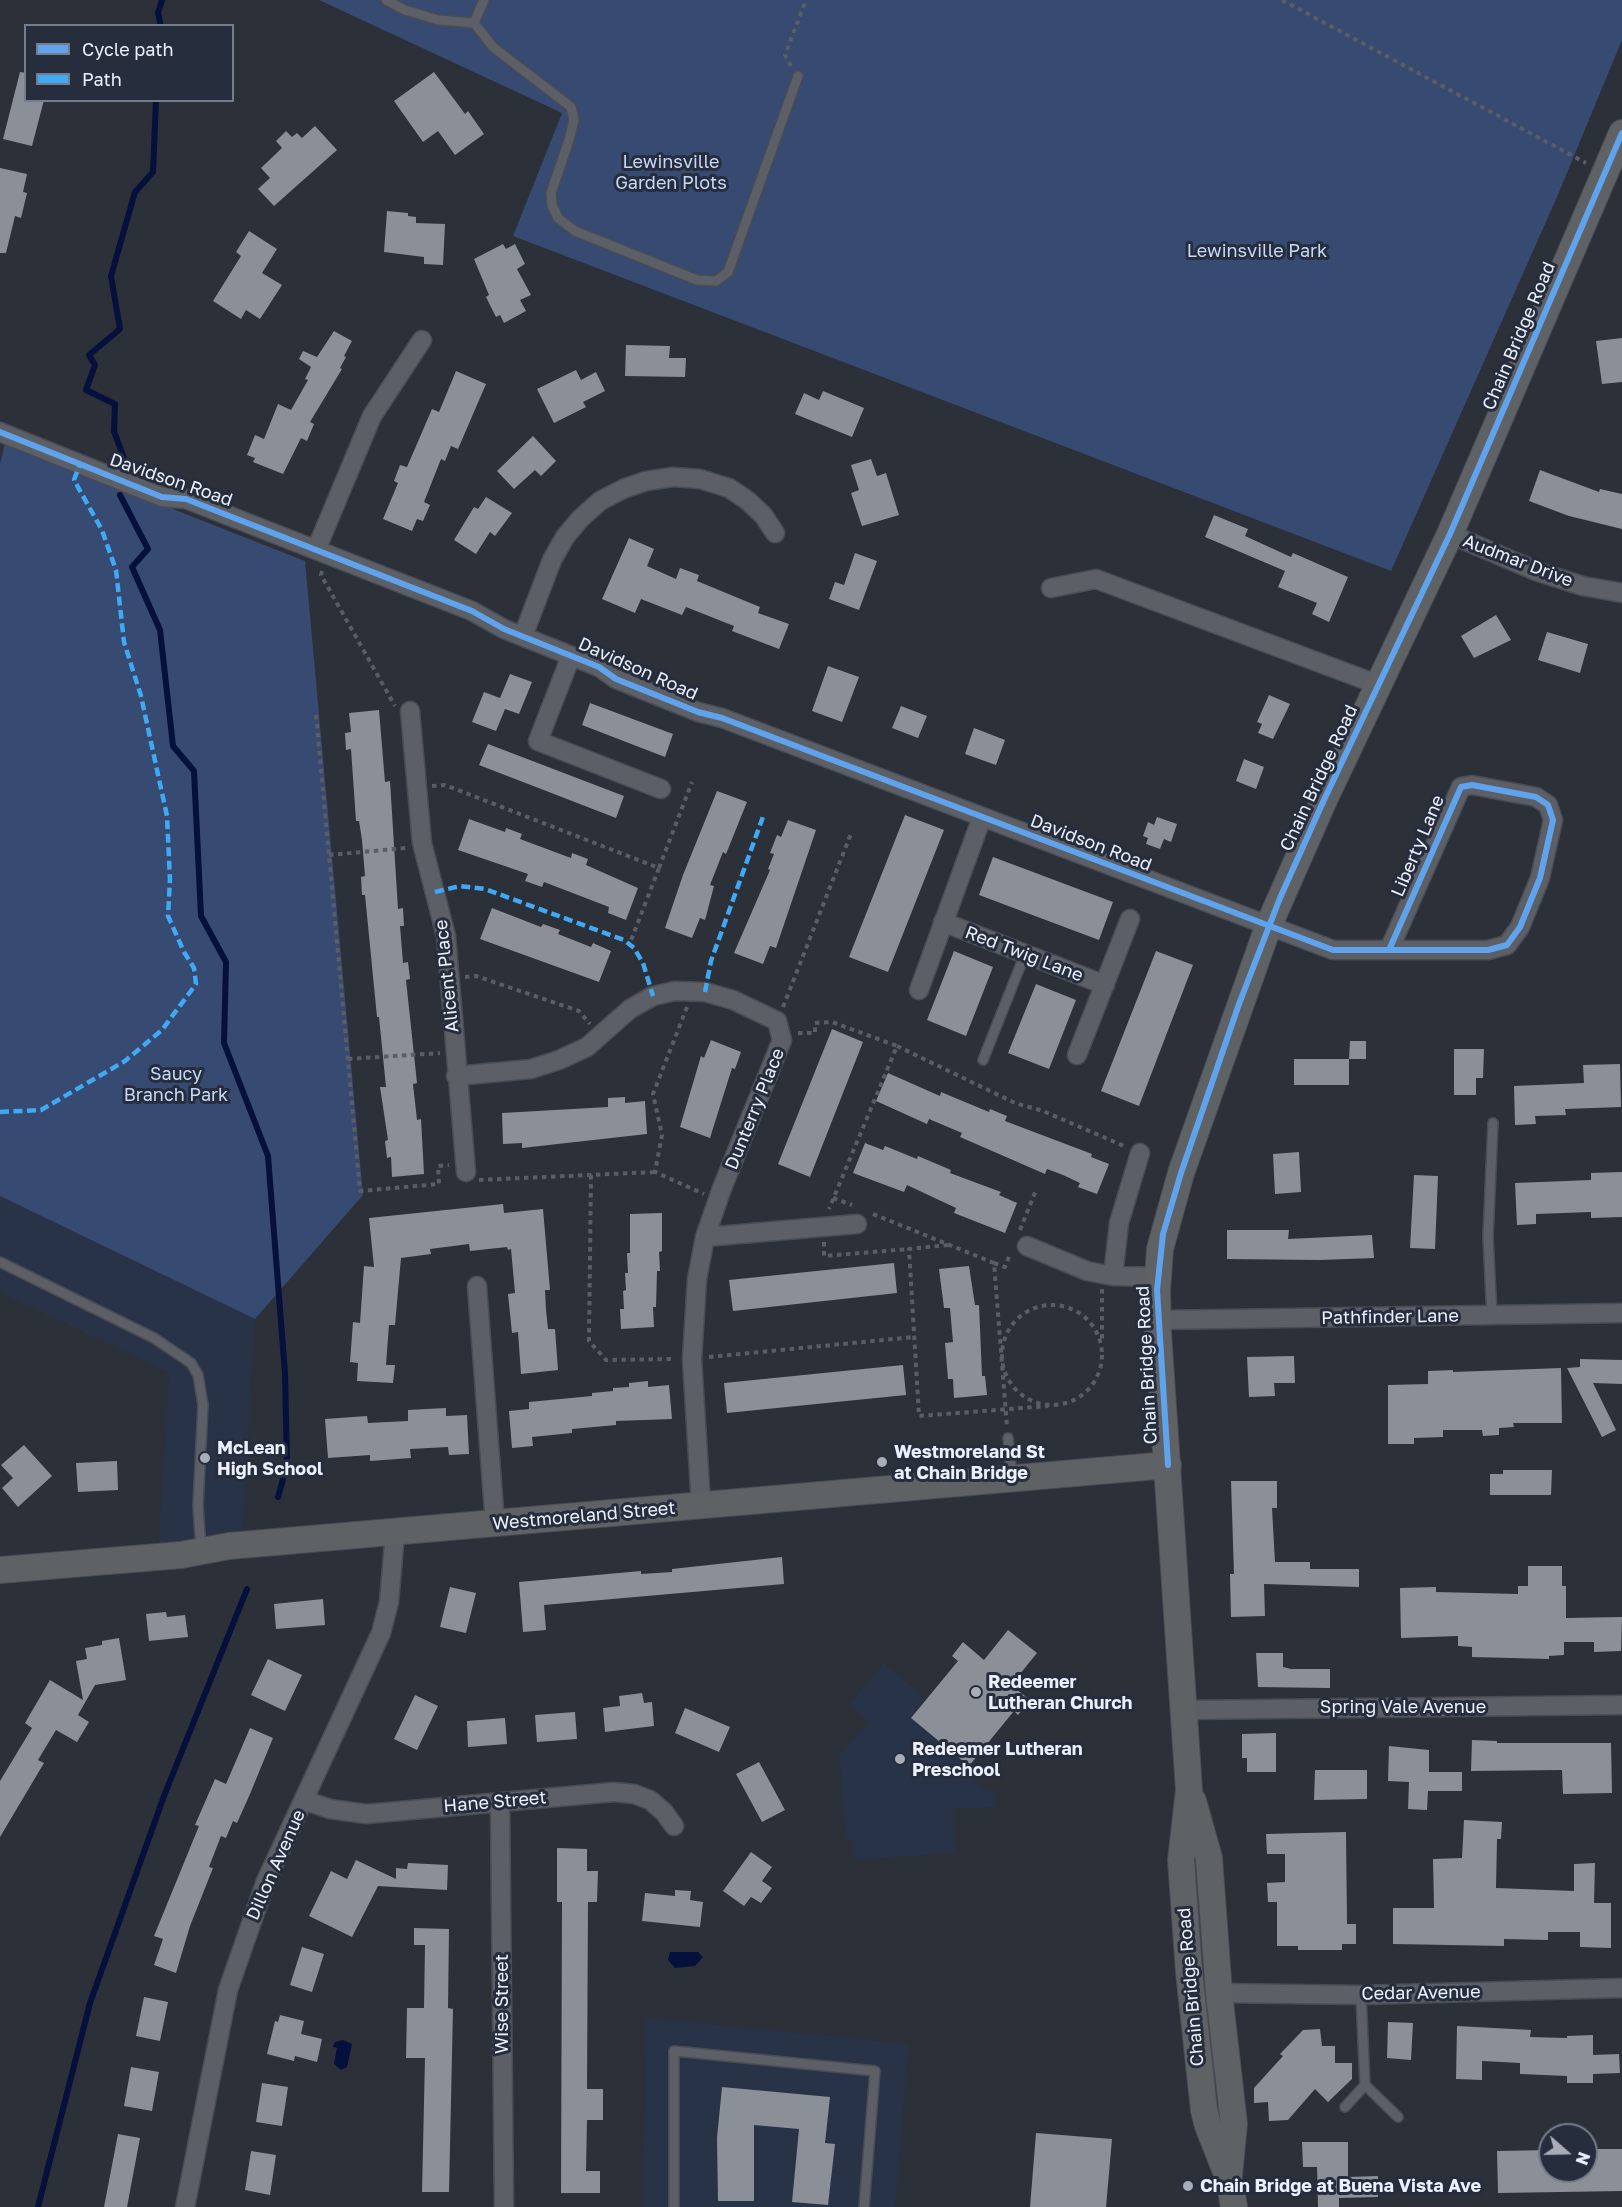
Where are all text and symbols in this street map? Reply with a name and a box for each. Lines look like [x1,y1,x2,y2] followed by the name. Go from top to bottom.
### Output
[24,24,234,102] legend
[82,38,174,60] text: Cycle path
[82,68,122,90] text: Path
[615,151,727,194] park label: Lewinsville Garden Plots
[1187,240,1327,262] park label: Lewinsville Park
[1478,259,1560,413] street label: Chain Bridge Road
[107,449,235,511] street label: Davidson Road
[1460,530,1576,592] street label: Audmar Drive
[575,633,701,705] street label: Davidson Road
[1276,701,1362,855] street label: Chain Bridge Road
[1387,792,1449,900] street label: Liberty Lane
[1027,810,1155,876] street label: Davidson Road
[430,919,464,1033] street label: Alicent Place
[962,922,1086,986] street label: Red Twig Lane
[721,1045,789,1173] street label: Dunterry Place
[124,1063,228,1106] park label: Saucy Branch Park
[1132,1285,1162,1445] street label: Chain Bridge Road
[1321,1305,1459,1329] street label: Pathfinder Lane
[217,1437,323,1480] place label: McLean High School
[894,1441,1045,1484] place label: Westmoreland St at Chain Bridge
[198,1451,212,1465] marker: McLean High School
[875,1455,889,1469] marker: Westmoreland St at Chain Bridge
[492,1497,676,1535] street label: Westmoreland Street
[988,1671,1132,1714] place label: Redeemer Lutheran Church
[969,1685,983,1699] marker: Redeemer Lutheran Church
[1320,1696,1486,1718] street label: Spring Vale Avenue
[912,1738,1083,1780] place label: Redeemer Lutheran Preschool
[893,1752,907,1766] marker: Redeemer Lutheran Preschool
[443,1787,547,1817] street label: Hane Street
[242,1806,310,1924] street label: Dillon Avenue
[1173,1907,1209,2067] street label: Chain Bridge Road
[491,1954,513,2054] street label: Wise Street
[1361,1981,1481,2005] street label: Cedar Avenue
[1538,2123,1598,2183] north arrow
[1572,2149,1595,2168] text: N
[1200,2175,1481,2197] place label: Chain Bridge at Buena Vista Ave
[1181,2179,1195,2193] marker: Chain Bridge at Buena Vista Ave

